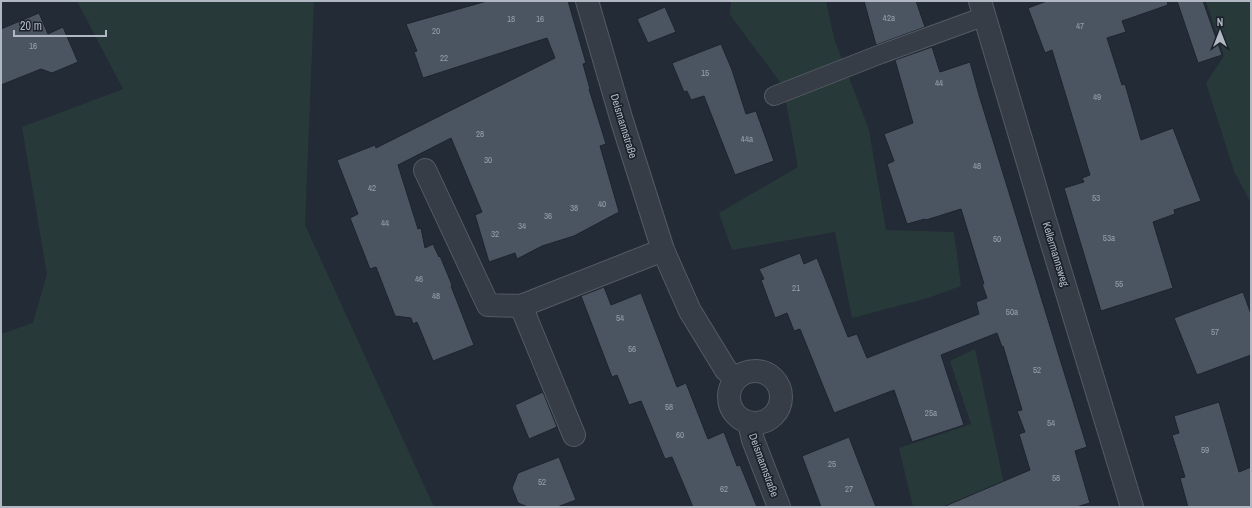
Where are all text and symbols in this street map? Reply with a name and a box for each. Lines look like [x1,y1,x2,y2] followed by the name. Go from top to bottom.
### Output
[14,12,106,38] scale bar
[883,12,895,24] house number: 42a
[1200,12,1240,52] north arrow
[507,13,515,25] house number: 18
[536,13,544,25] house number: 16
[1217,15,1223,29] text: N
[20,18,42,34] text: 20 m
[1076,20,1084,32] house number: 47
[432,25,440,37] house number: 20
[29,40,37,52] house number: 16
[440,52,448,64] house number: 22
[701,67,709,79] house number: 15
[935,77,943,89] house number: 44
[1093,91,1101,103] house number: 49
[608,92,640,160] street label: Deismannstraße
[476,128,484,140] house number: 28
[741,133,753,145] house number: 44a
[484,154,492,166] house number: 30
[973,160,981,172] house number: 48
[368,182,376,194] house number: 42
[1092,192,1100,204] house number: 53
[598,198,606,210] house number: 40
[570,202,578,214] house number: 38
[544,210,552,222] house number: 36
[381,217,389,229] house number: 44
[518,220,526,232] house number: 34
[1040,220,1072,288] street label: Kellermannsweg
[491,228,499,240] house number: 32
[1103,232,1115,244] house number: 53a
[993,233,1001,245] house number: 50
[415,273,423,285] house number: 46
[1115,278,1123,290] house number: 55
[792,282,800,294] house number: 21
[432,290,440,302] house number: 48
[1006,306,1018,318] house number: 50a
[616,312,624,324] house number: 54
[1211,326,1219,338] house number: 57
[628,343,636,355] house number: 56
[1033,364,1041,376] house number: 52
[665,401,673,413] house number: 58
[925,407,937,419] house number: 25a
[1047,417,1055,429] house number: 54
[676,429,684,441] house number: 60
[746,431,782,499] street label: Deismannstraße
[1201,444,1209,456] house number: 59
[828,458,836,470] house number: 25
[1052,472,1060,484] house number: 58
[538,476,546,488] house number: 52
[720,483,728,495] house number: 62
[845,483,853,495] house number: 27

